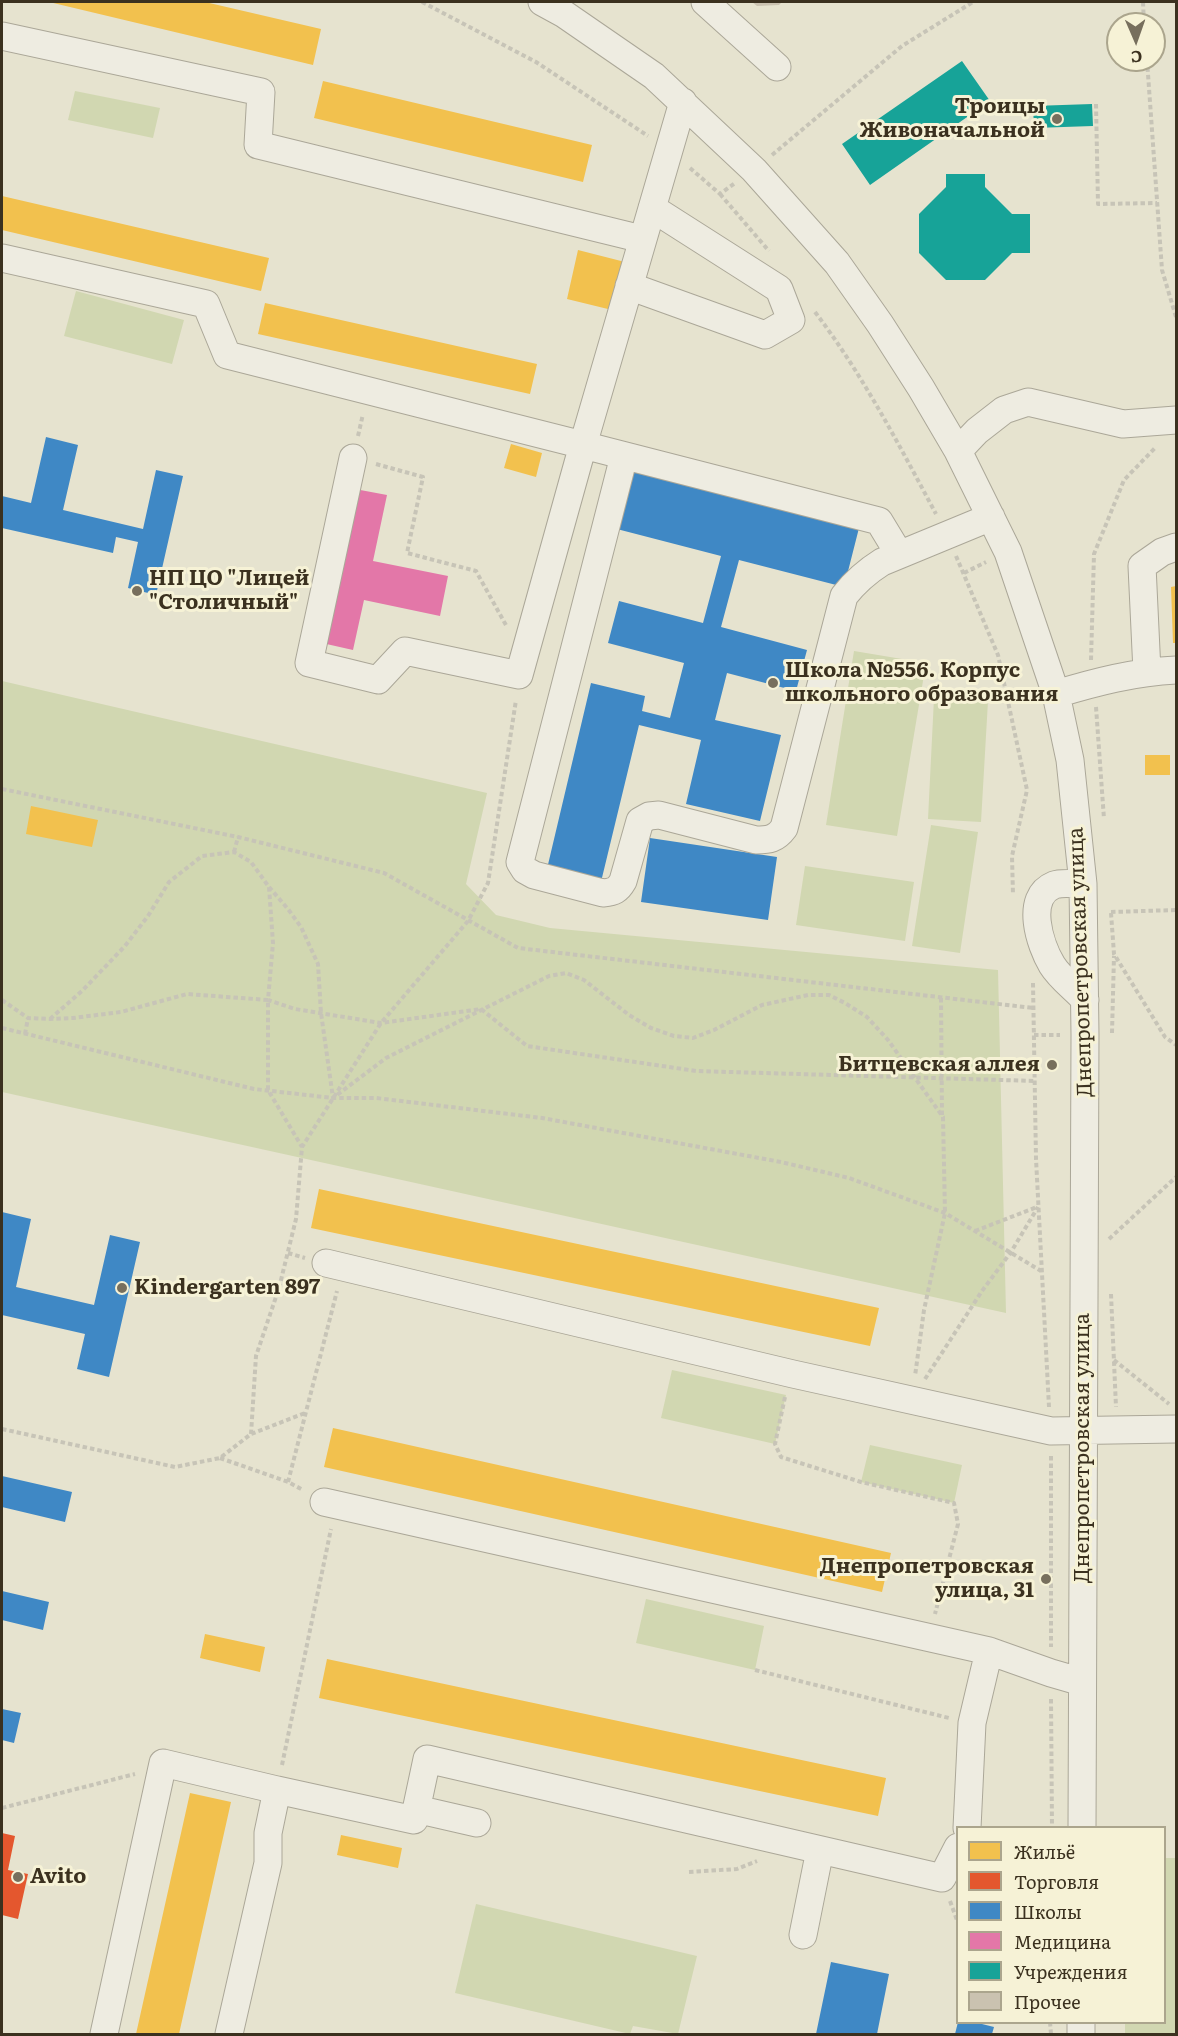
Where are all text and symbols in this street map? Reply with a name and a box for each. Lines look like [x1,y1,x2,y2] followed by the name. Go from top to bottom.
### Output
[1106,12,1166,72] north arrow
[1130,46,1143,70] text: С
[859,94,1045,144] place label: Троицы Живоначальной
[1050,112,1064,126] marker: Троицы Живоначальной
[149,566,309,616] place label: НП ЦО "Лицей "Столичный"
[130,584,144,598] marker: НП ЦО "Лицей "Столичный"
[785,658,1058,708] place label: Школа №556. Корпус школьного образования
[766,676,780,690] marker: Школа №556. Корпус школьного образования
[1064,827,1098,1097] street label: Днепропетровская улица
[838,1052,1040,1078] place label: Битцевская аллея
[1045,1058,1059,1072] marker: Битцевская аллея
[134,1275,320,1301] place label: Kindergarten 897
[115,1281,129,1295] marker: Kindergarten 897
[1070,1313,1096,1583] street label: Днепропетровская улица
[820,1554,1034,1604] place label: Днепропетровская улица, 31
[1039,1572,1053,1586] marker: Днепропетровская улица, 31
[956,1826,1166,2024] legend
[1014,1838,1075,1865] text: Жильё
[30,1864,86,1890] place label: Avito
[1014,1868,1099,1895] text: Торговля
[11,1870,25,1884] marker: Avito
[1014,1898,1082,1925] text: Школы
[1014,1928,1111,1955] text: Медицина
[1014,1958,1127,1985] text: Учреждения
[1014,1988,1081,2015] text: Прочее

